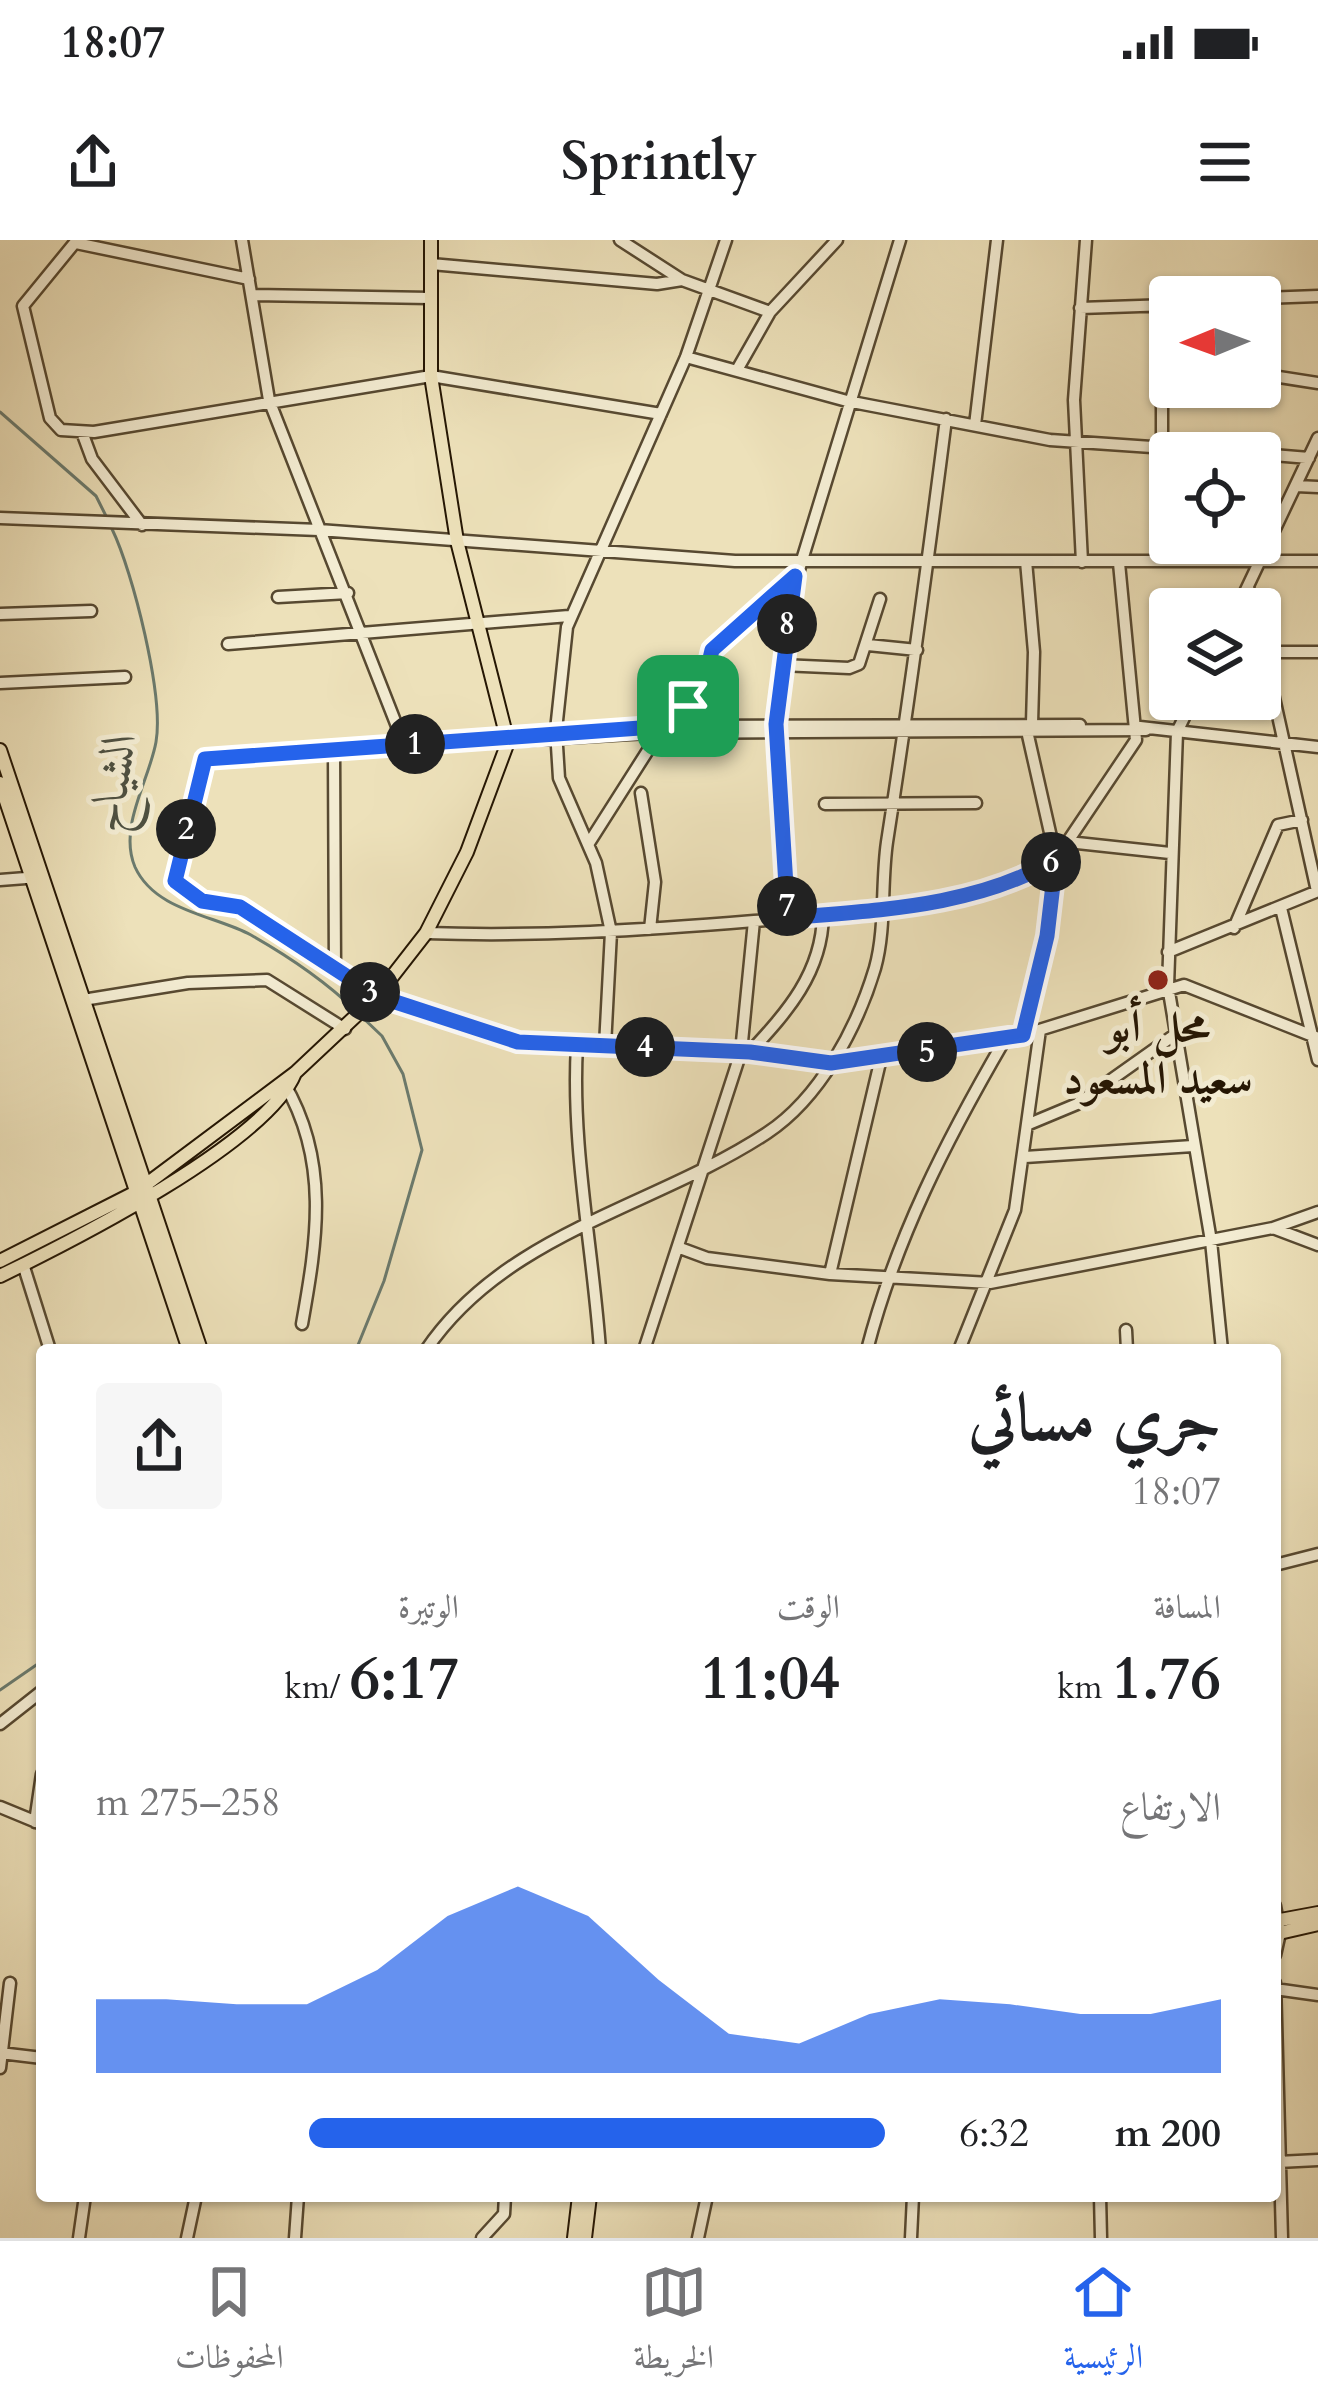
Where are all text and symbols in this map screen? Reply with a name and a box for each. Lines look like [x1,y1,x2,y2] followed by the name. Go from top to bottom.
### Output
[60,12,165,73] text: 18:07
[561,126,757,199] text: Sprintly
[60,129,126,195] icon: share
[1192,129,1258,195] icon: menu
[1149,276,1281,408] north arrow
[1149,276,1281,720] map controls
[1149,432,1281,564] button: locate
[1149,588,1281,720] button: layers
[757,594,817,654] pin: 8
[779,601,795,646] text: 8
[637,655,739,757] pin
[655,673,721,739] icon: arrive
[385,714,445,774] pin: 1
[407,721,423,766] text: 1
[74,728,161,838] water label: الشياح
[156,799,216,859] pin: 2
[178,806,194,851] text: 2
[1021,832,1081,892] pin: 6
[1043,839,1059,884] text: 6
[757,876,817,936] pin: 7
[779,883,795,928] text: 7
[340,962,400,1022] pin: 3
[1145,967,1171,993] marker: محل أبو سعيد المسعود
[362,969,378,1014] text: 3
[1063,995,1253,1109] place label: محل أبو سعيد المسعود
[615,1017,675,1077] pin: 4
[897,1022,957,1082] pin: 5
[637,1024,653,1069] text: 4
[919,1029,935,1074] text: 5
[968,1375,1221,1464] text: جري مسائي
[96,1383,222,1509] button: share
[1131,1465,1221,1518] text: 18:07
[398,1585,459,1630] text: الوتيرة
[777,1585,840,1630] text: الوقت
[1154,1585,1221,1630] text: المسافة
[349,1639,459,1720] text: 6:17
[700,1639,840,1720] text: 11:04
[1111,1639,1221,1720] text: 1.76
[284,1665,349,1710] text: /km
[1057,1665,1111,1710] text: km
[96,1776,281,1829] text: 258–275 m
[1120,1781,1221,1834] text: الارتفاع
[959,2107,1029,2160] text: 6:32
[1115,2107,1221,2160] text: 200 m
[175,2259,284,2389] tab: المحفوظات
[634,2259,714,2389] tab: الخريطة
[1064,2259,1143,2389] tab: الرئيسية

